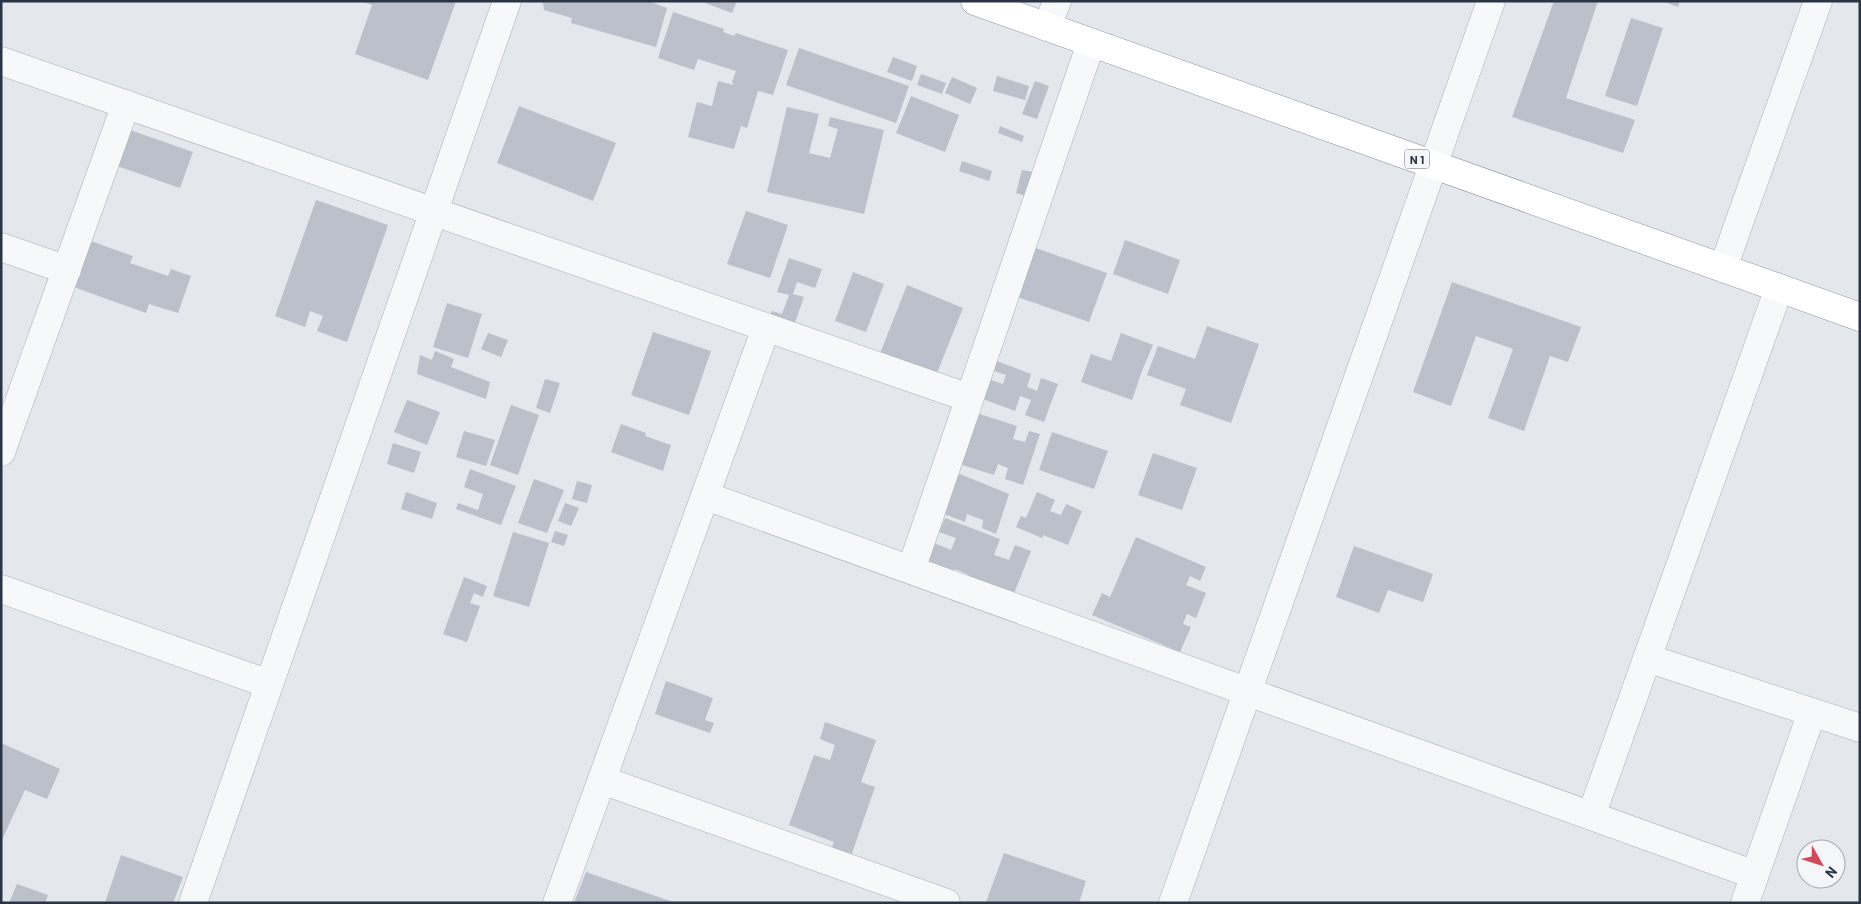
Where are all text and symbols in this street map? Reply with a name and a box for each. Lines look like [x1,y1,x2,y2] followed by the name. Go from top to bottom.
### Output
[1404,150,1430,168] road number: N 1
[1796,839,1846,889] north arrow
[1822,864,1841,881] text: N

